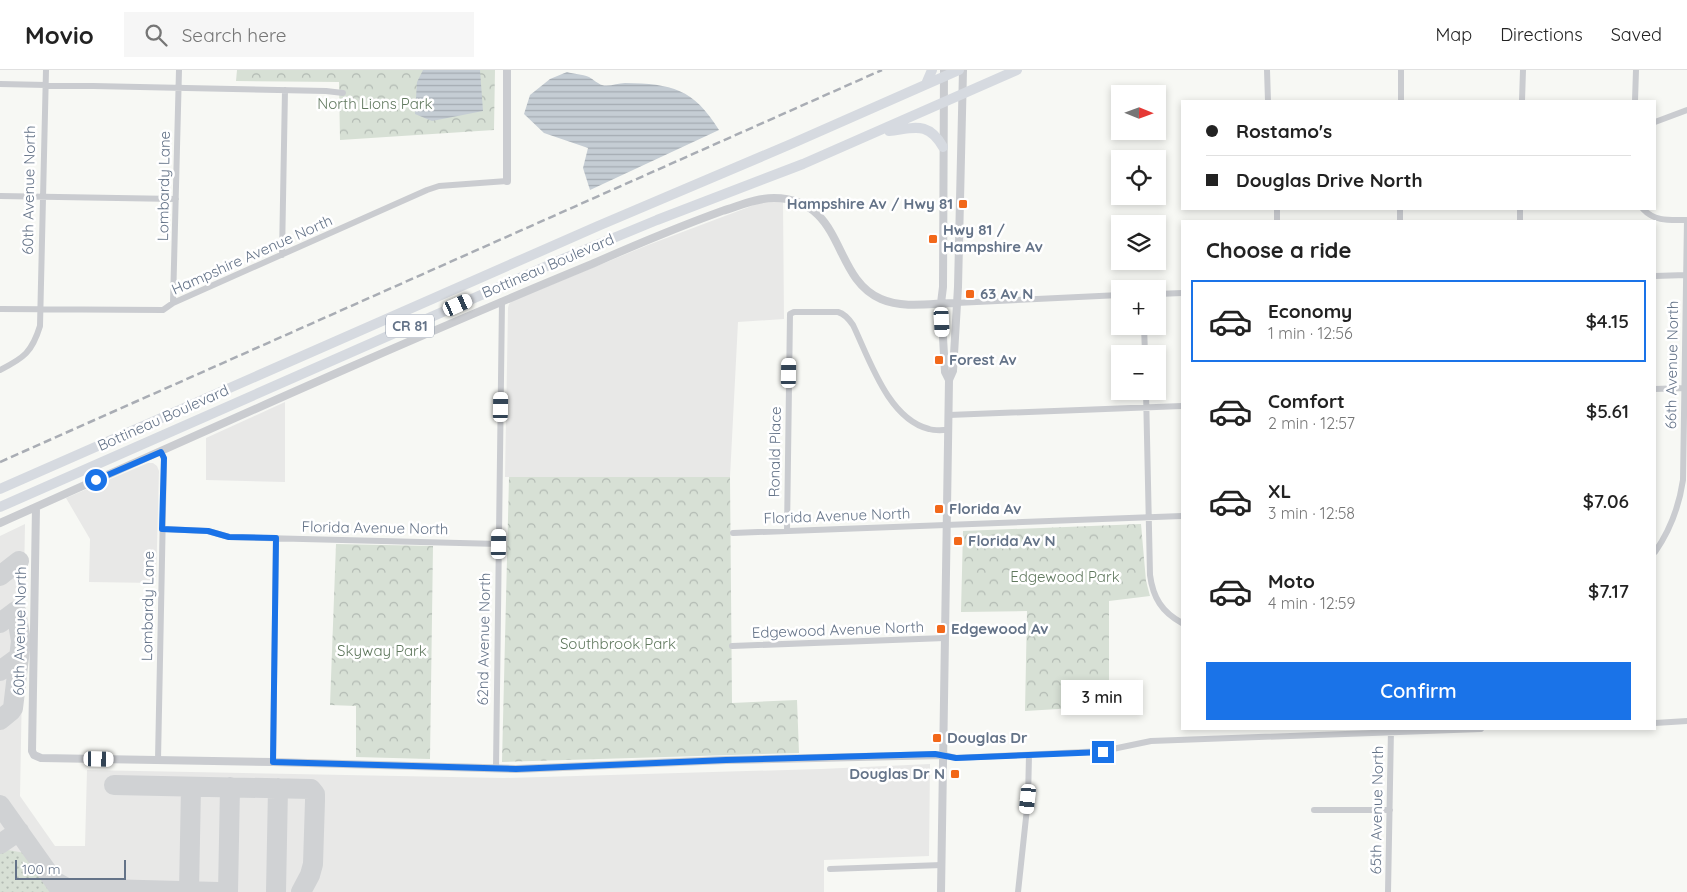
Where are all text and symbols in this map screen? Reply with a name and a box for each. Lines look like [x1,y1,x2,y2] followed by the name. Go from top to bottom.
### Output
[124,12,474,57] search box
[25,20,94,50] text: Movio
[142,21,170,49] icon: search
[182,23,287,47] text: Search here
[1435,23,1472,46] text: Map
[1500,23,1583,46] text: Directions
[1611,23,1662,46] text: Saved
[1111,85,1166,140] north arrow
[1111,85,1166,400] map controls
[317,94,433,113] park label: North Lions Park
[1236,119,1332,143] text: Rostamo's
[18,125,39,255] street label: 60th Avenue North
[153,131,174,241] street label: Lombardy Lane
[1111,150,1166,205] button: locate
[1236,168,1423,192] text: Douglas Drive North
[787,194,953,213] place label: Hampshire Av / Hwy 81
[957,198,969,210] marker: Hampshire Av / Hwy 81
[168,210,335,299] street label: Hampshire Avenue North
[1111,215,1166,270] button: layers
[943,220,1043,256] place label: Hwy 81 / Hampshire Av
[479,229,617,302] street label: Bottineau Boulevard
[927,233,939,245] marker: Hwy 81 / Hampshire Av
[1206,236,1351,264] text: Choose a ride
[1111,280,1166,335] button: +
[980,284,1033,303] place label: 63 Av N
[964,288,976,300] marker: 63 Av N
[441,292,474,318] car
[1208,299,1253,344] icon: car
[1268,299,1352,323] text: Economy
[1661,301,1682,429] street label: 66th Avenue North
[933,307,950,337] car
[1586,309,1629,333] text: $4.15
[386,315,434,338] road number: CR 81
[1268,323,1353,343] text: 1 min · 12:56
[1111,345,1166,400] button: −
[949,350,1017,369] place label: Forest Av
[933,354,945,366] marker: Forest Av
[781,358,796,388] car
[94,380,231,455] street label: Bottineau Boulevard
[1208,389,1253,434] icon: car
[1268,389,1345,413] text: Comfort
[493,392,508,422] car
[1586,399,1629,423] text: $5.61
[764,406,785,498] street label: Ronald Place
[1268,413,1355,433] text: 2 min · 12:57
[85,469,107,491] route start
[1208,479,1253,524] icon: car
[1268,479,1291,503] text: XL
[1583,489,1629,513] text: $7.06
[949,499,1021,518] place label: Florida Av
[763,503,911,528] street label: Florida Avenue North
[933,503,945,515] marker: Florida Av
[1268,503,1355,523] text: 3 min · 12:58
[301,517,449,538] street label: Florida Avenue North
[491,529,506,559] car
[968,531,1056,550] place label: Florida Av N
[952,535,964,547] marker: Florida Av N
[137,551,158,661] street label: Lombardy Lane
[9,566,30,696] street label: 60th Avenue North
[1010,567,1120,586] park label: Edgewood Park
[1208,569,1253,614] icon: car
[1268,569,1315,593] text: Moto
[473,572,494,706] street label: 62nd Avenue North
[1588,579,1629,603] text: $7.17
[1268,593,1355,613] text: 4 min · 12:59
[751,617,924,642] street label: Edgewood Avenue North
[951,619,1049,638] place label: Edgewood Av
[935,623,947,635] marker: Edgewood Av
[560,634,676,653] park label: Southbrook Park
[337,641,427,660] park label: Skyway Park
[1206,662,1631,720] button: Confirm
[1062,680,1144,714] callout: 3 min
[1082,687,1122,707] text: 3 min
[947,728,1028,747] place label: Douglas Dr
[931,732,943,744] marker: Douglas Dr
[1092,741,1114,763] route end
[1366,745,1387,874] street label: 65th Avenue North
[83,751,114,767] car
[849,764,945,783] place label: Douglas Dr N
[949,768,961,780] marker: Douglas Dr N
[1018,783,1037,815] car
[15,857,126,880] scale bar
[22,860,60,878] text: 100 m

